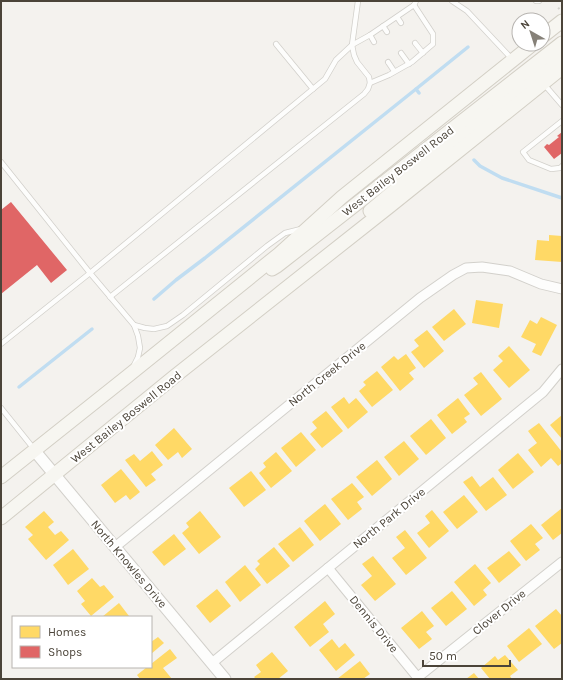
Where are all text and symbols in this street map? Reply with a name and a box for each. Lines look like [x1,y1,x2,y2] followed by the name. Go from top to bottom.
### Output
[511,12,551,52] north arrow
[518,17,532,32] text: N
[339,123,457,219] street label: West Bailey Boswell Road
[286,339,368,409] street label: North Creek Drive
[68,368,184,466] street label: West Bailey Boswell Road
[350,485,428,551] street label: North Park Drive
[88,517,170,611] street label: North Knowles Drive
[469,586,529,638] street label: Clover Drive
[347,593,401,655] street label: Dennis Drive
[12,616,152,668] legend
[48,625,86,639] text: Homes
[423,642,510,668] scale bar
[48,645,82,659] text: Shops
[429,649,457,663] text: 50 m

